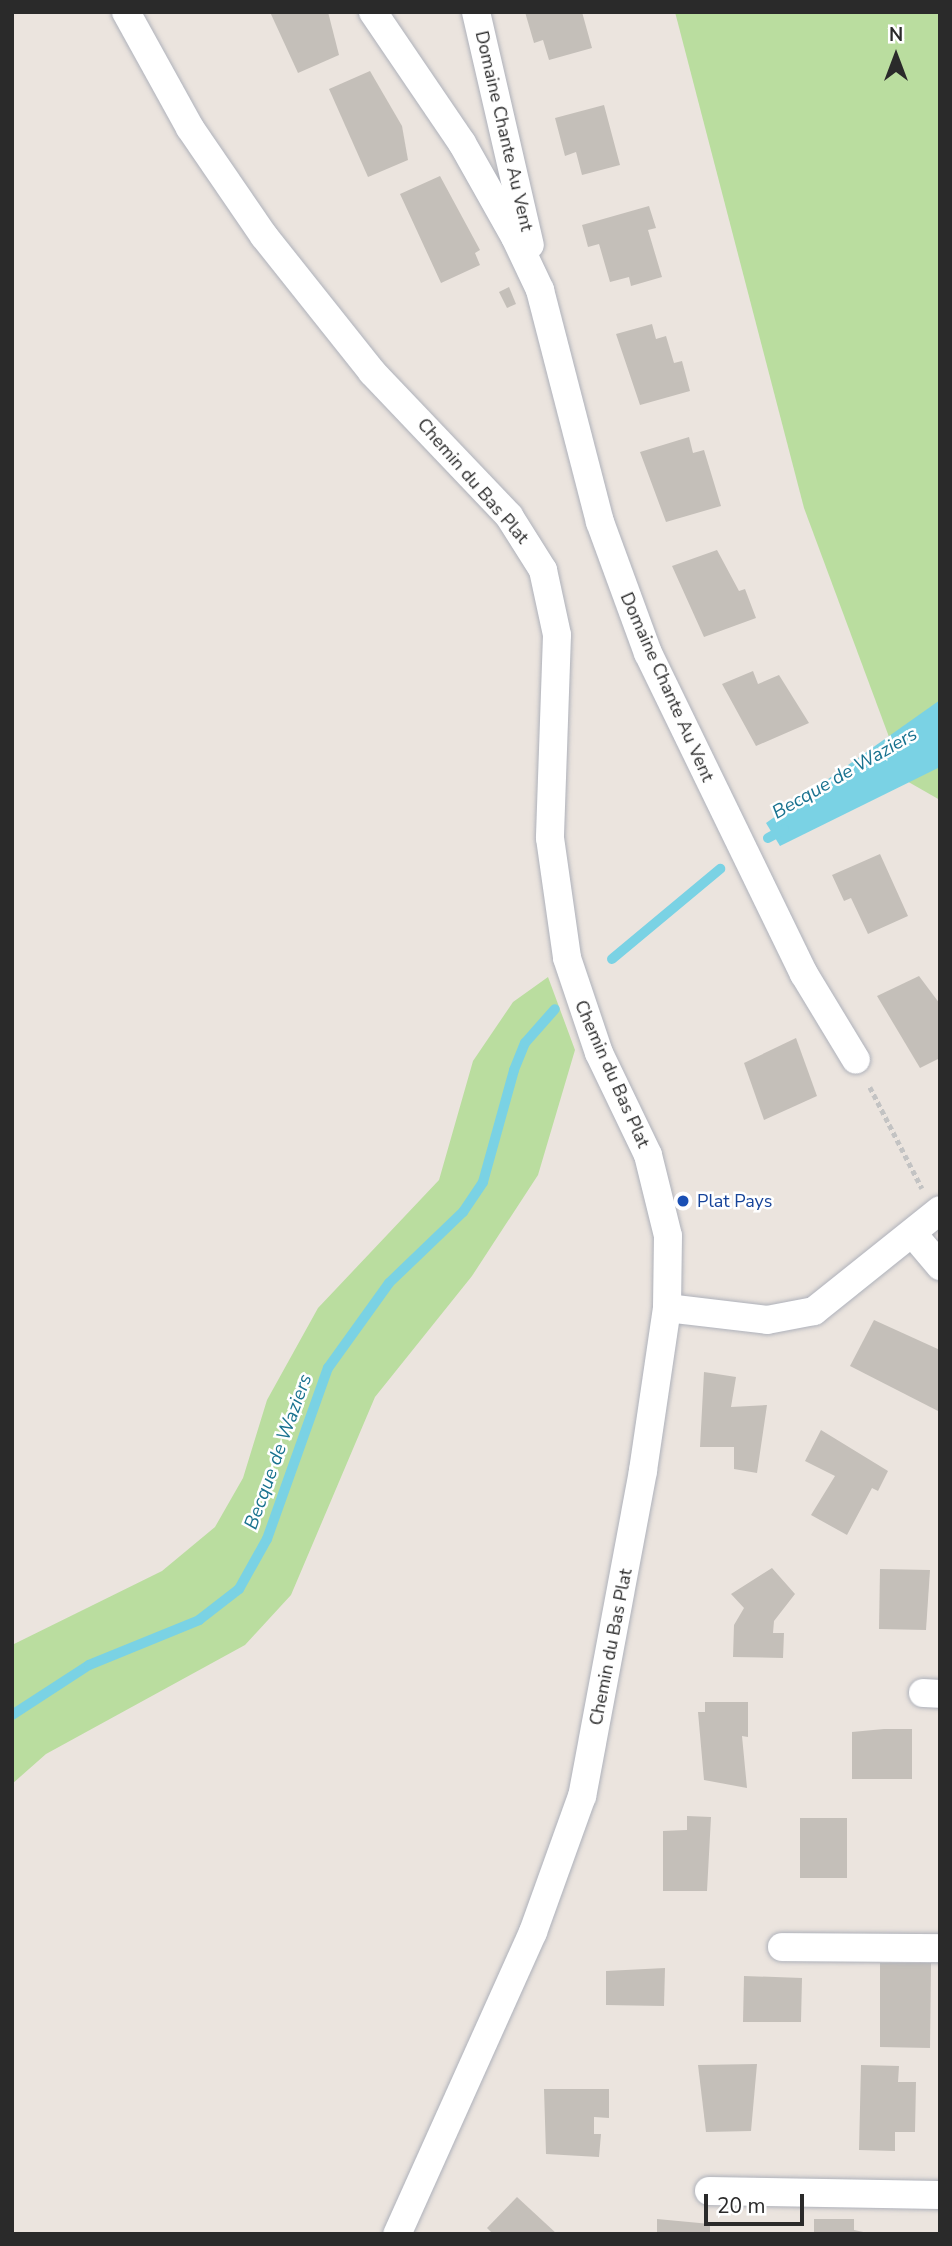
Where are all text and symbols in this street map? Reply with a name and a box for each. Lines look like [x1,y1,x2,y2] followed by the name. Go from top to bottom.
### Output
[861,21,931,91] north arrow
[889,22,903,48] text: N
[470,29,538,233] street label: Domaine Chante Au Vent
[413,414,533,548] street label: Chemin du Bas Plat
[616,589,718,785] street label: Domaine Chante Au Vent
[769,723,921,825] water label: Becque de Waziers
[570,997,654,1151] street label: Chemin du Bas Plat
[697,1190,772,1212] place label: Plat Pays
[675,1193,691,1209] marker: Plat Pays
[240,1371,318,1533] water label: Becque de Waziers
[585,1567,637,1727] street label: Chemin du Bas Plat
[707,2180,807,2224] scale bar
[717,2192,766,2220] text: 20 m

